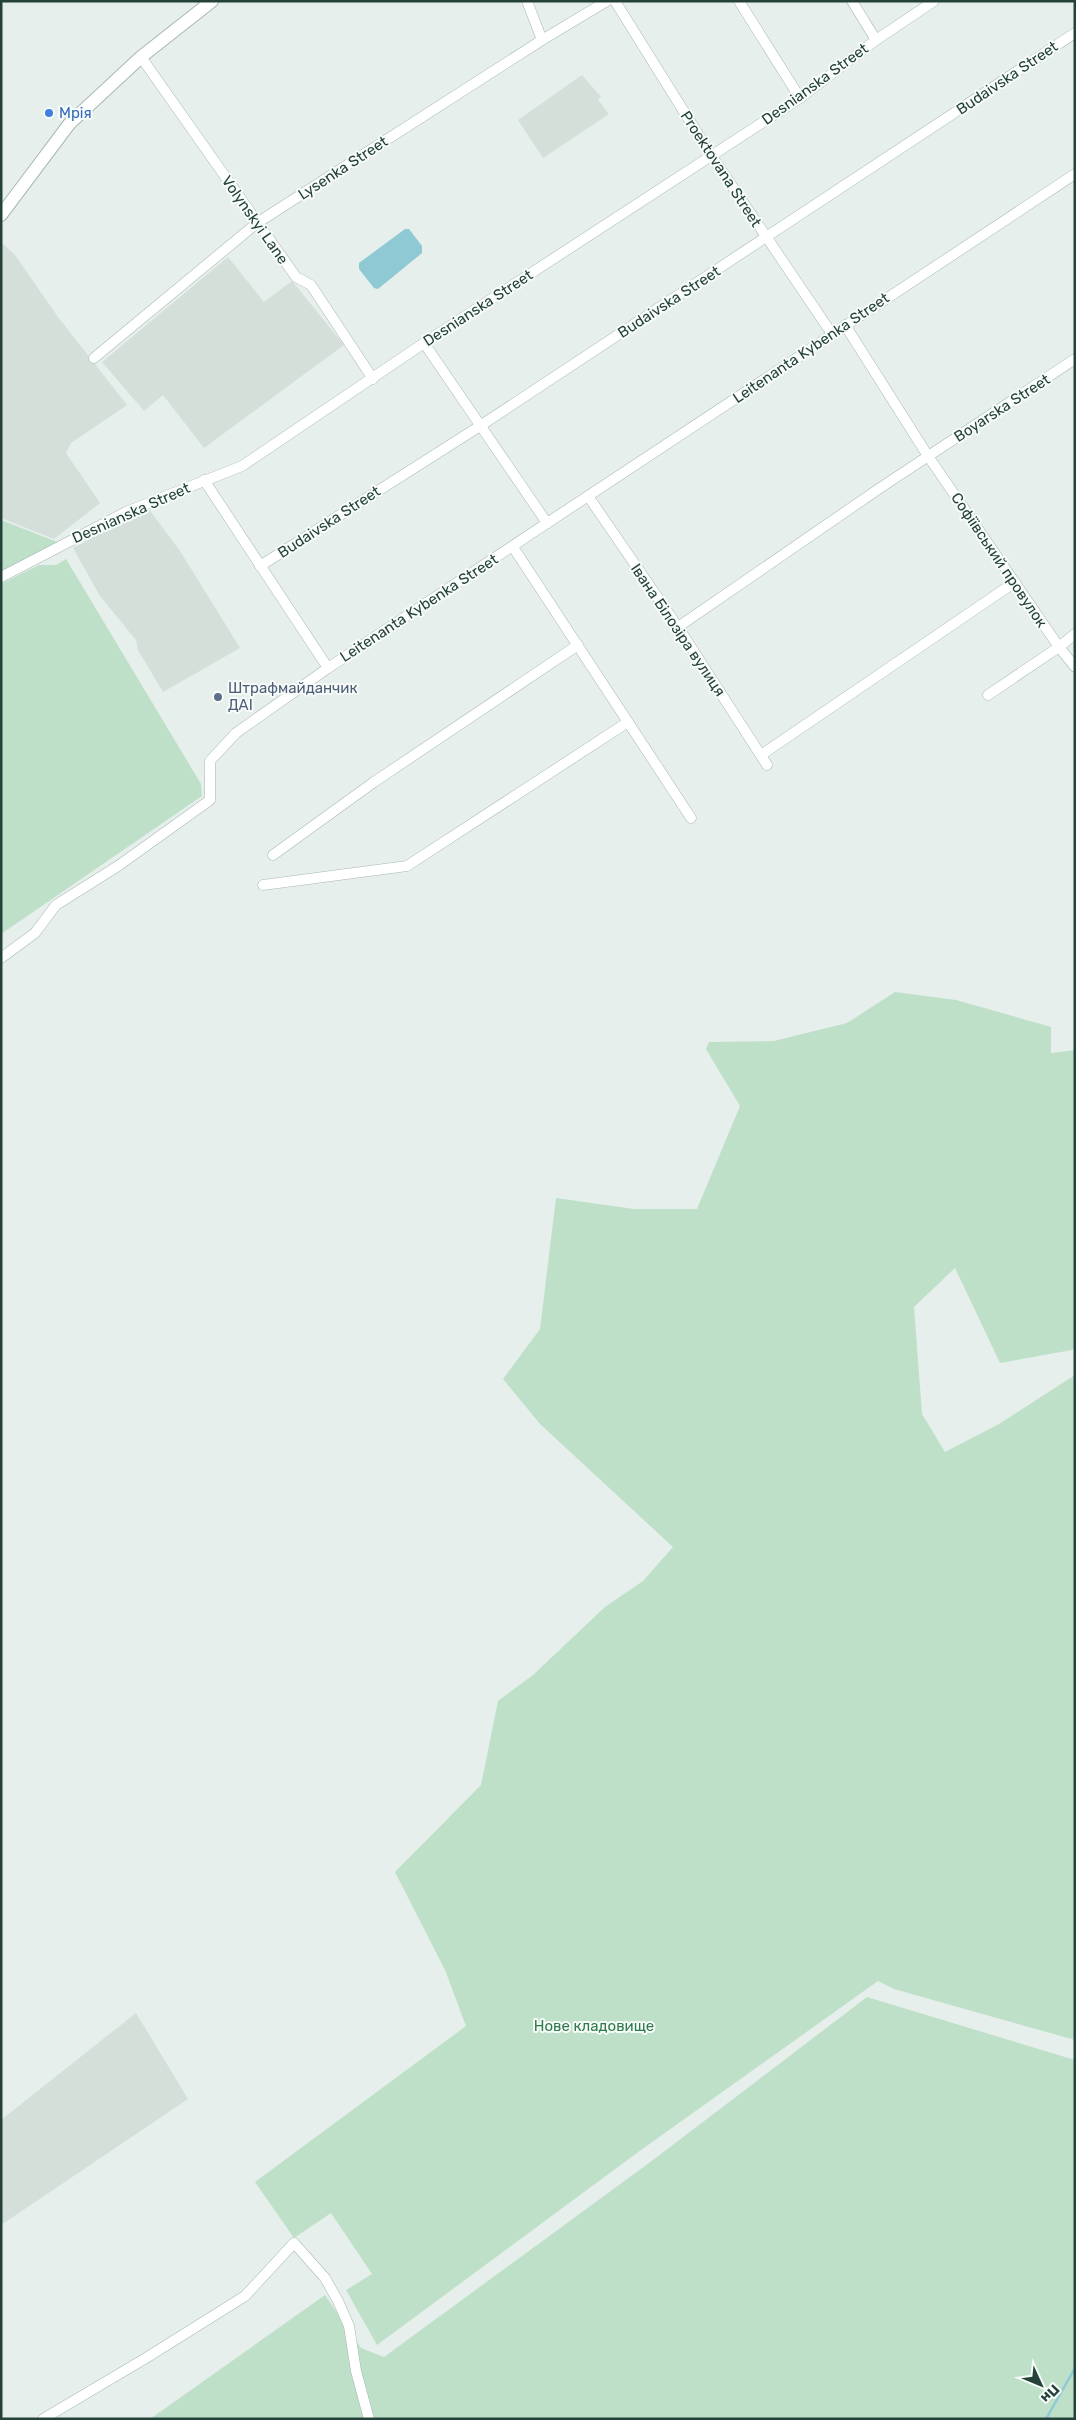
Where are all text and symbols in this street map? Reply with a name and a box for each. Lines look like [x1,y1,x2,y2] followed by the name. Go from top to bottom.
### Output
[953,37,1061,119] street label: Budaivska Street
[758,39,872,129] street label: Desnianska Street
[59,104,92,122] place label: Мрія
[43,107,55,119] marker: Мрія
[677,108,765,231] street label: Proektovana Street
[295,132,391,204] street label: Lysenka Street
[218,172,292,268] street label: Volynskyi Lane
[614,262,724,342] street label: Budaivska Street
[420,266,536,350] street label: Desnianska Street
[729,289,893,407] street label: Leitenanta Kybenka Street
[951,370,1053,446] street label: Boyarska Street
[69,479,193,547] street label: Desnianska Street
[274,482,384,562] street label: Budaivska Street
[947,489,1051,631] street label: Софіївський провулок
[337,550,501,666] street label: Leitenanta Kybenka Street
[627,560,729,700] street label: Івана Білозіра вулиця
[228,679,358,714] place label: Штрафмайданчик ДАІ
[212,691,224,703] marker: Штрафмайданчик ДАІ
[534,2017,654,2035] park label: Нове кладовище
[1016,2360,1066,2410] north arrow
[1037,2381,1063,2407] text: Пн

